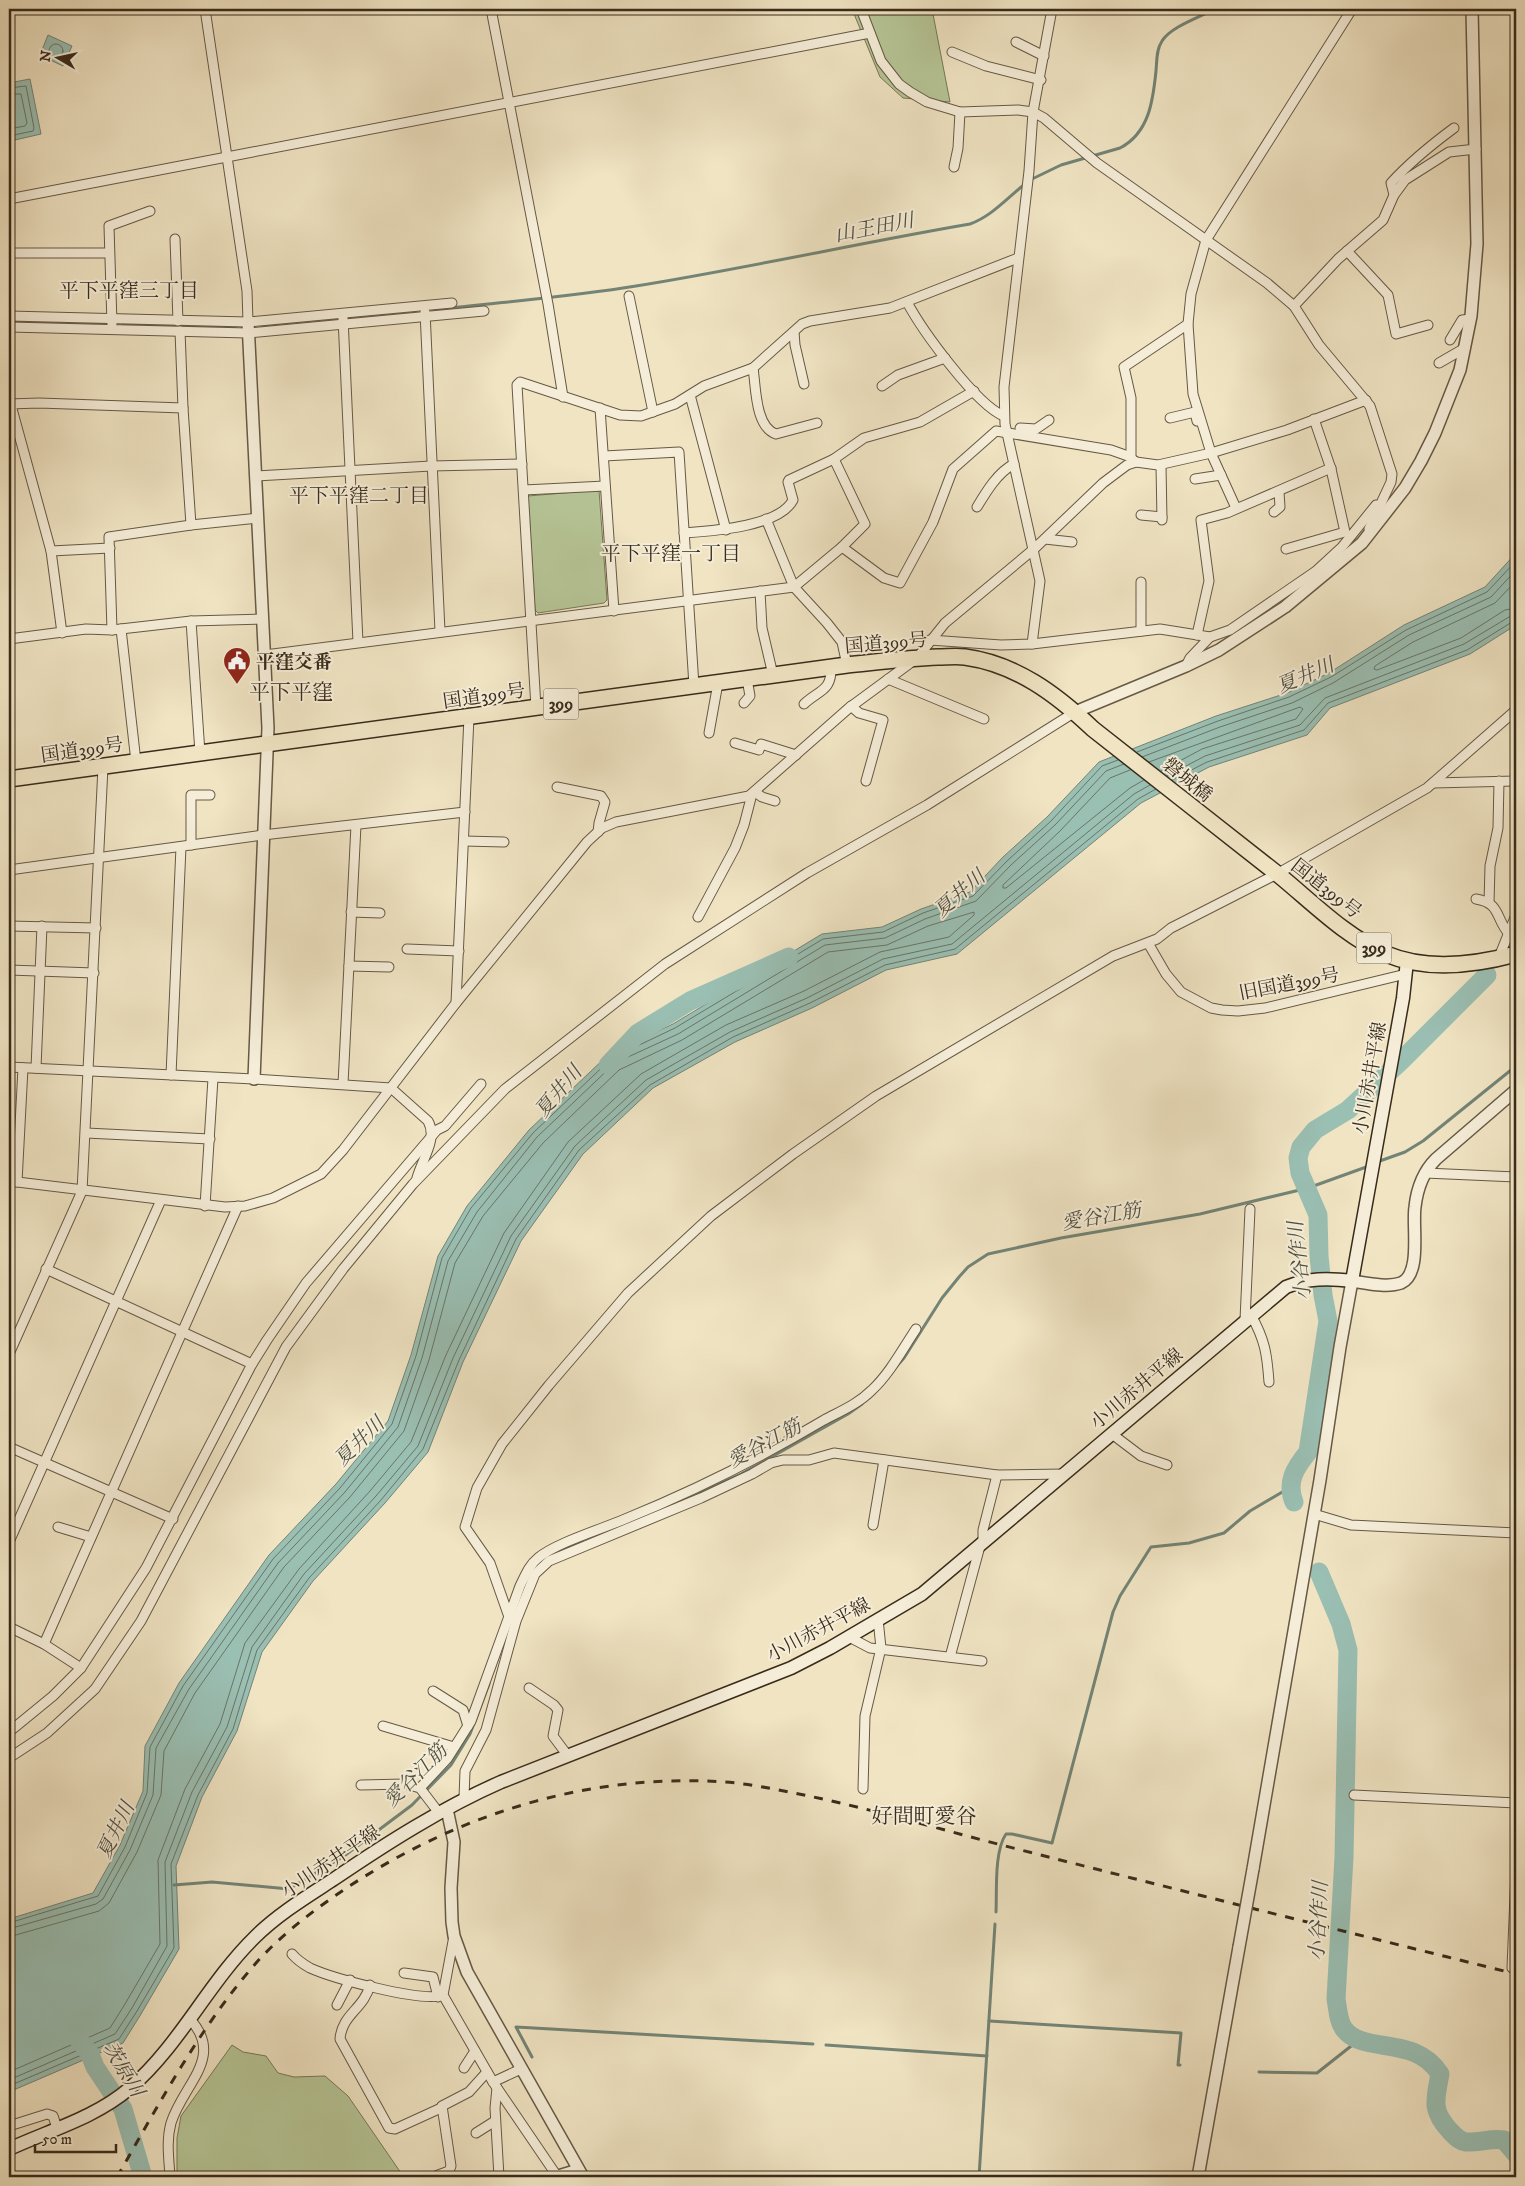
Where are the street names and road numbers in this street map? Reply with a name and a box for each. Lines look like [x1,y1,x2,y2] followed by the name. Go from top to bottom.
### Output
[844,628,929,659] street label: 国道399号
[441,679,527,714] street label: 国道399号
[544,689,578,720] road number: 399
[39,733,125,768] street label: 国道399号
[1158,753,1216,807] street label: 磐城橋
[1286,855,1366,924] street label: 国道399号
[1356,932,1392,964] road number: 399
[1237,963,1342,1005] street label: 旧国道399号
[1349,1020,1392,1136] street label: 小川赤井平線
[1086,1344,1188,1435] street label: 小川赤井平線
[763,1593,874,1667] street label: 小川赤井平線
[277,1821,385,1904] street label: 小川赤井平線

